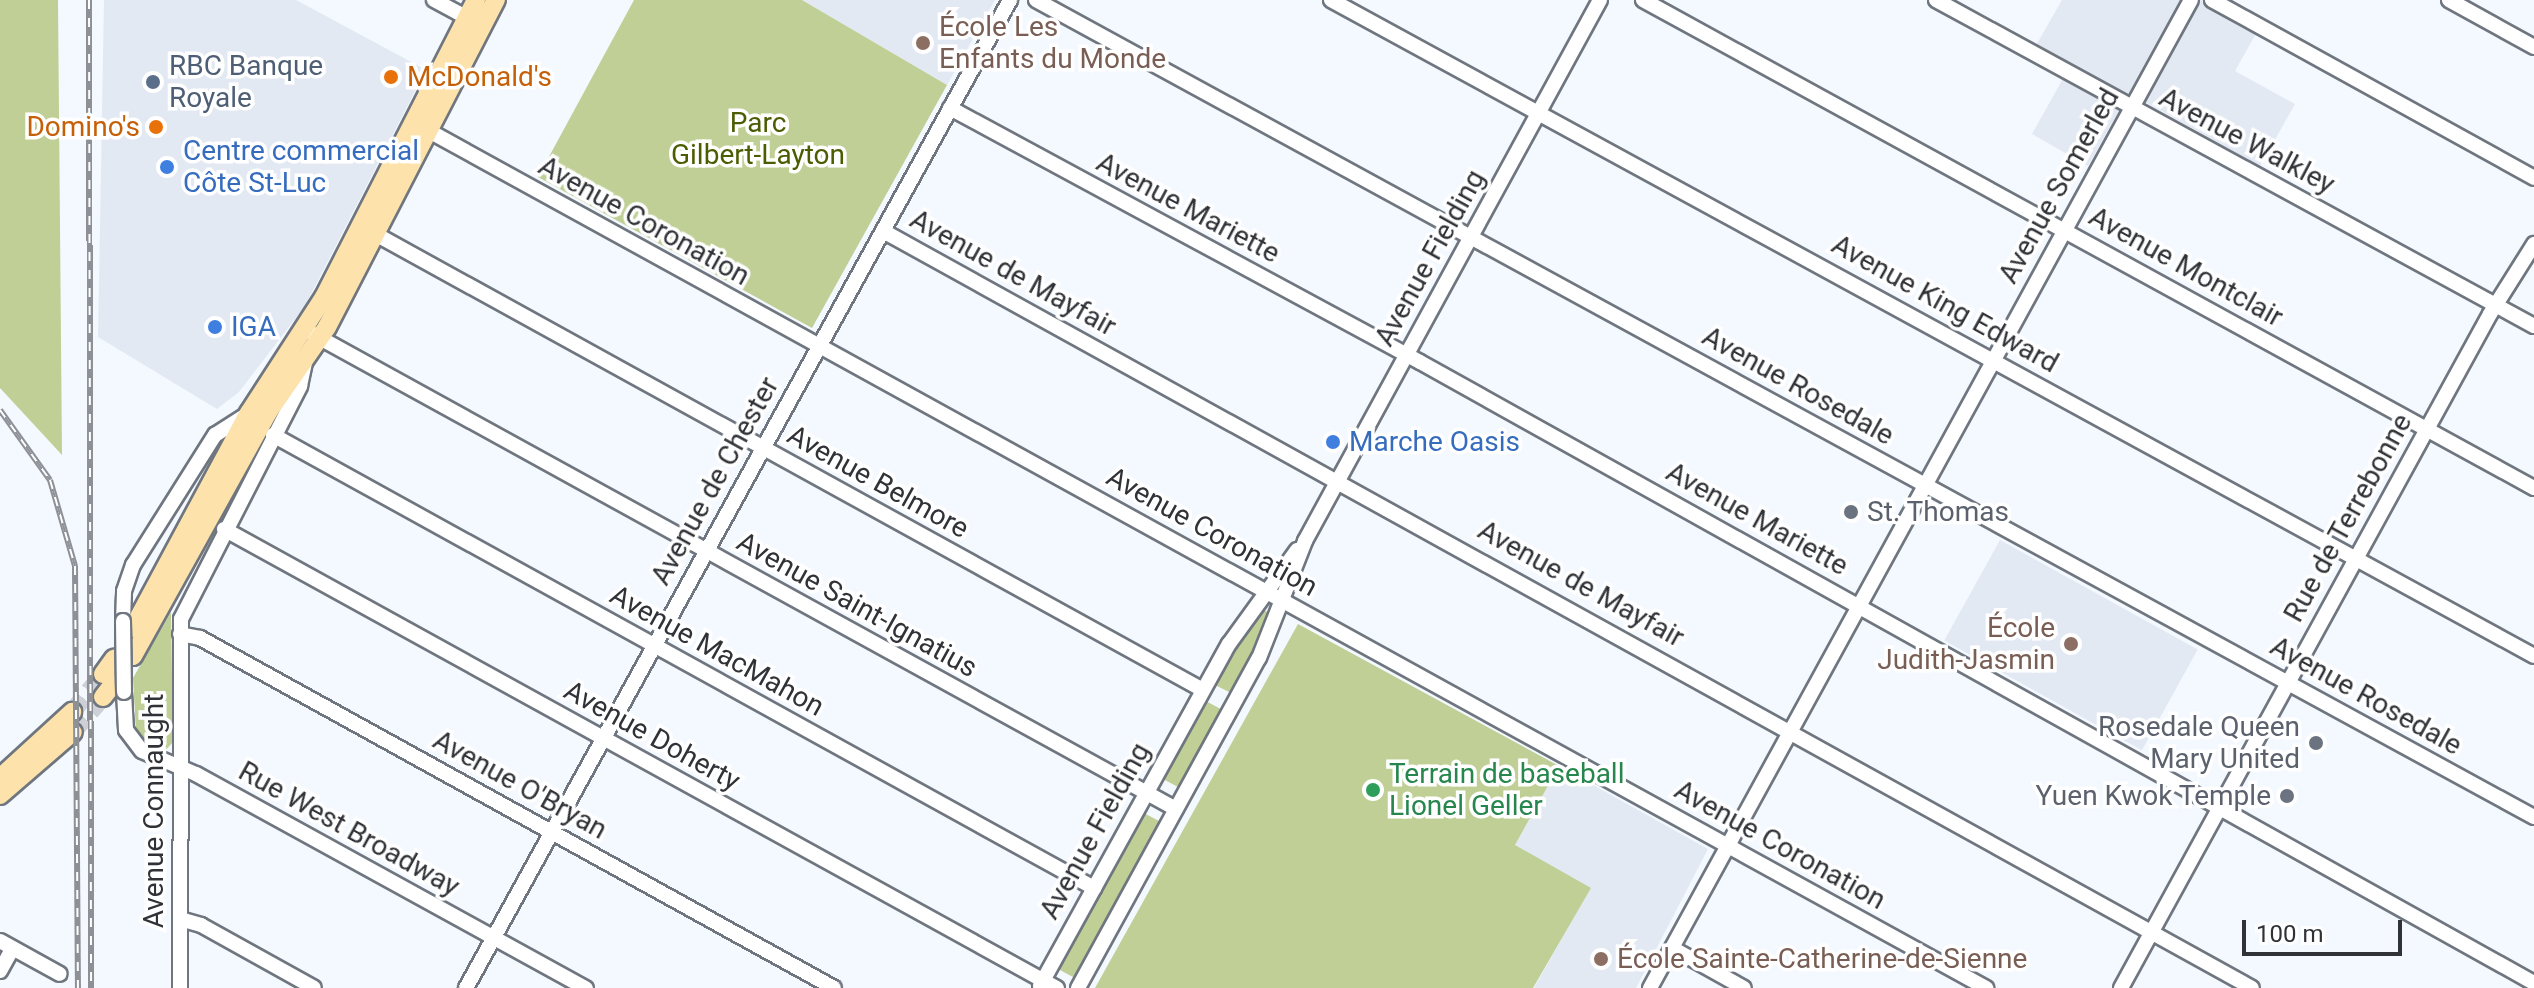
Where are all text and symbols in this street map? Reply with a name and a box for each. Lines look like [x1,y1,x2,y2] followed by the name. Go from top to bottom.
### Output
[939,10,1166,76] place label: École Les Enfants du Monde
[914,34,932,52] marker: École Les Enfants du Monde
[169,49,323,115] place label: RBC Banque Royale
[407,60,552,94] place label: McDonald's
[382,68,400,86] marker: McDonald's
[144,73,162,91] marker: RBC Banque Royale
[2154,81,2340,201] street label: Avenue Walkley
[1992,83,2126,289] street label: Avenue Somerled
[671,106,845,172] park label: Parc Gilbert-Layton
[26,110,140,144] place label: Domino's
[147,118,165,136] marker: Domino's
[183,134,419,200] place label: Centre commercial Côte St-Luc
[1091,146,1285,270] street label: Avenue Mariette
[533,149,755,293] street label: Avenue Coronation
[158,158,176,176] marker: Centre commercial Côte St-Luc
[1368,164,1492,352] street label: Avenue Fielding
[2083,200,2289,334] street label: Avenue Montclair
[904,202,1122,344] street label: Avenue de Mayfair
[1826,228,2064,380] street label: Avenue King Edward
[231,310,276,344] place label: IGA
[206,318,224,336] marker: IGA
[1696,320,1900,452] street label: Avenue Rosedale
[644,371,786,591] street label: Avenue de Chester
[2277,408,2419,628] street label: Rue de Terrebonne
[781,418,975,546] street label: Avenue Belmore
[1349,425,1520,459] place label: Marche Oasis
[1324,433,1342,451] marker: Marche Oasis
[1660,455,1854,583] street label: Avenue Mariette
[1101,460,1323,604] street label: Avenue Coronation
[1867,495,2009,529] place label: St. Thomas
[1842,503,1860,521] marker: St. Thomas
[1472,513,1690,655] street label: Avenue de Mayfair
[731,525,983,685] street label: Avenue Saint-Ignatius
[604,578,830,724] street label: Avenue MacMahon
[1877,611,2055,677] place label: École Judith-Jasmin
[2264,630,2468,762] street label: Avenue Rosedale
[2062,635,2080,653] marker: École Judith-Jasmin
[558,674,746,798] street label: Avenue Doherty
[137,694,171,928] street label: Avenue Connaught
[2098,710,2300,776] place label: Rosedale Queen Mary United
[427,723,613,847] street label: Avenue O'Bryan
[2307,734,2325,752] marker: Rosedale Queen Mary United
[1033,737,1157,925] street label: Avenue Fielding
[233,754,465,904] street label: Rue West Broadway
[1389,757,1624,823] place label: Terrain de baseball Lionel Geller
[1669,773,1891,917] street label: Avenue Coronation
[2035,779,2271,813] place label: Yuen Kwok Temple
[1364,781,1382,799] marker: Terrain de baseball Lionel Geller
[2278,787,2296,805] marker: Yuen Kwok Temple
[2246,904,2406,954] scale bar
[2256,920,2323,948] text: 100 m
[1617,942,2027,976] place label: École Sainte-Catherine-de-Sienne
[1592,950,1610,968] marker: École Sainte-Catherine-de-Sienne

